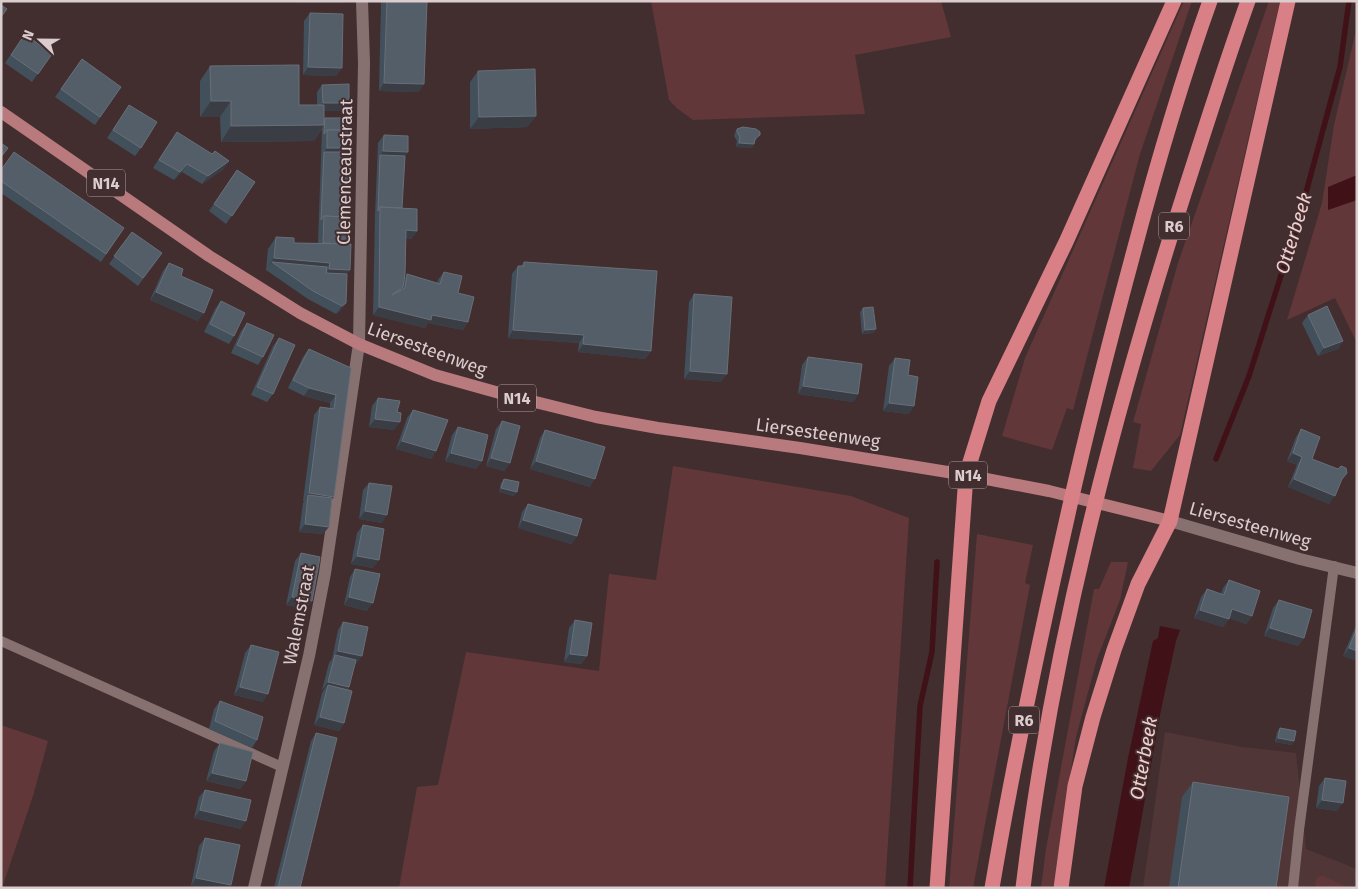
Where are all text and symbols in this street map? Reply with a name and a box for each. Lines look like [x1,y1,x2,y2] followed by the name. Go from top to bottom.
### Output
[15,15,65,65] north arrow
[19,28,38,43] text: N
[333,98,357,245] street label: Clemenceaustraat
[87,170,125,197] road number: N14
[1270,190,1317,277] water label: Otterbeek
[1159,212,1189,240] road number: R6
[364,317,490,381] street label: Liersesteenweg
[498,384,536,412] road number: N14
[754,413,882,453] street label: Liersesteenweg
[949,462,987,488] road number: N14
[1187,497,1314,553] street label: Liersesteenweg
[279,563,320,667] street label: Walemstraat
[1009,706,1039,734] road number: R6
[1125,715,1162,802] water label: Otterbeek

